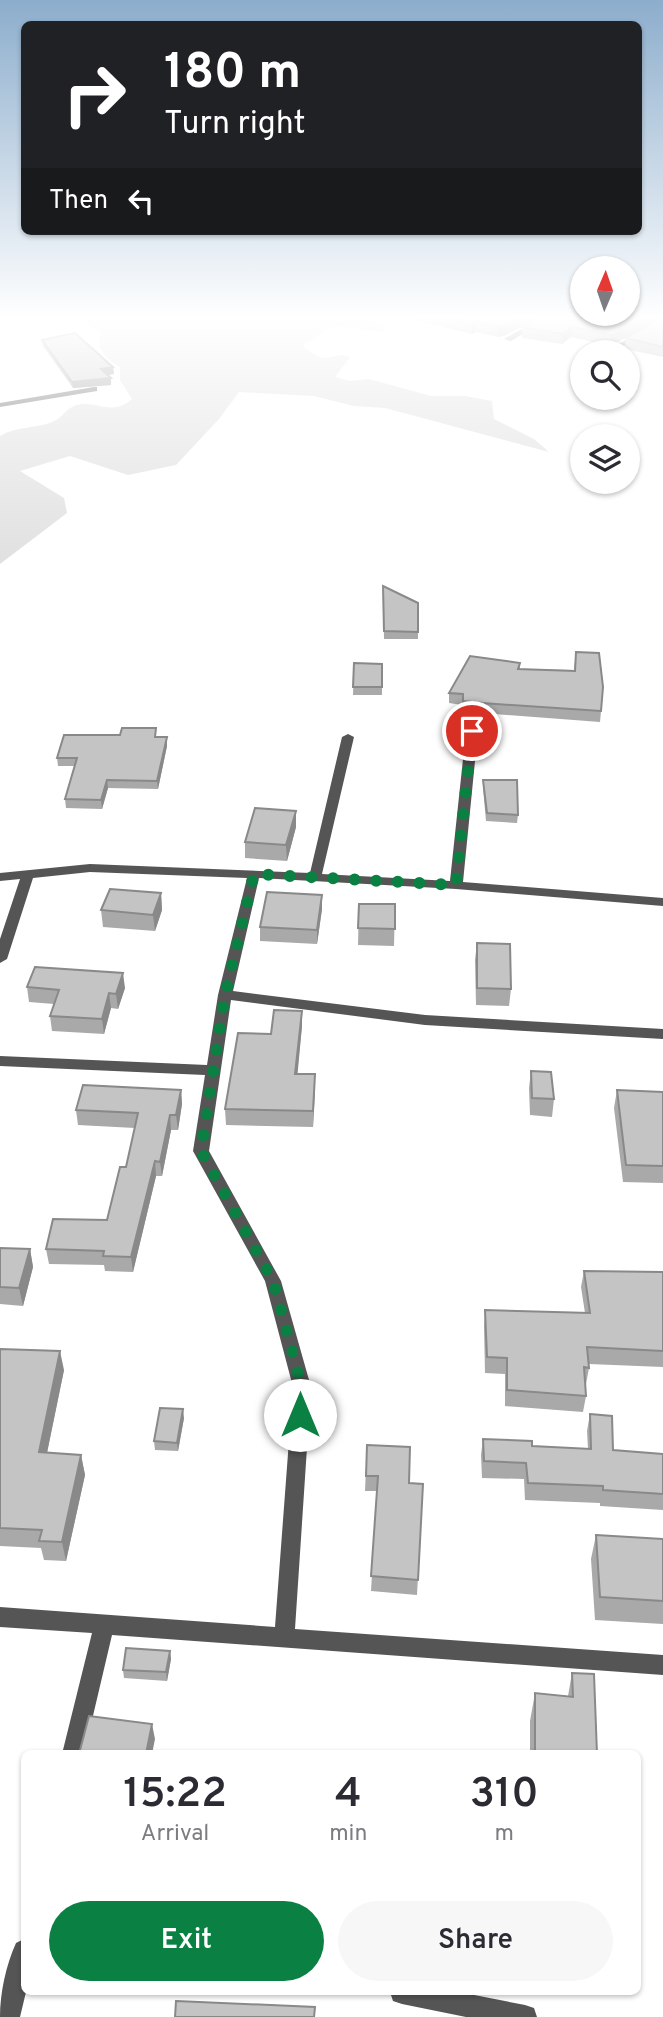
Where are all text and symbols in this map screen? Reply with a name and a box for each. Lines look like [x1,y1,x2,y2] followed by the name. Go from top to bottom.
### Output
[164,44,301,106] text: 180 m
[49,49,140,140] icon: right
[164,105,306,145] text: Turn right
[122,182,160,220] icon: left
[49,185,108,218] text: Then
[570,256,640,326] north arrow
[570,256,640,494] map controls
[570,340,640,410] button: search
[570,424,640,494] button: layers
[442,701,502,761] pin
[453,712,491,750] icon: arrive
[263,1378,337,1452] position arrow
[123,1769,227,1822] text: 15:22
[335,1769,362,1822] text: 4
[470,1769,539,1822] text: 310
[141,1820,209,1849] text: Arrival
[329,1820,367,1849] text: min
[494,1820,514,1849] text: m
[49,1901,324,1981] button: Exit
[338,1901,613,1981] button: Share

